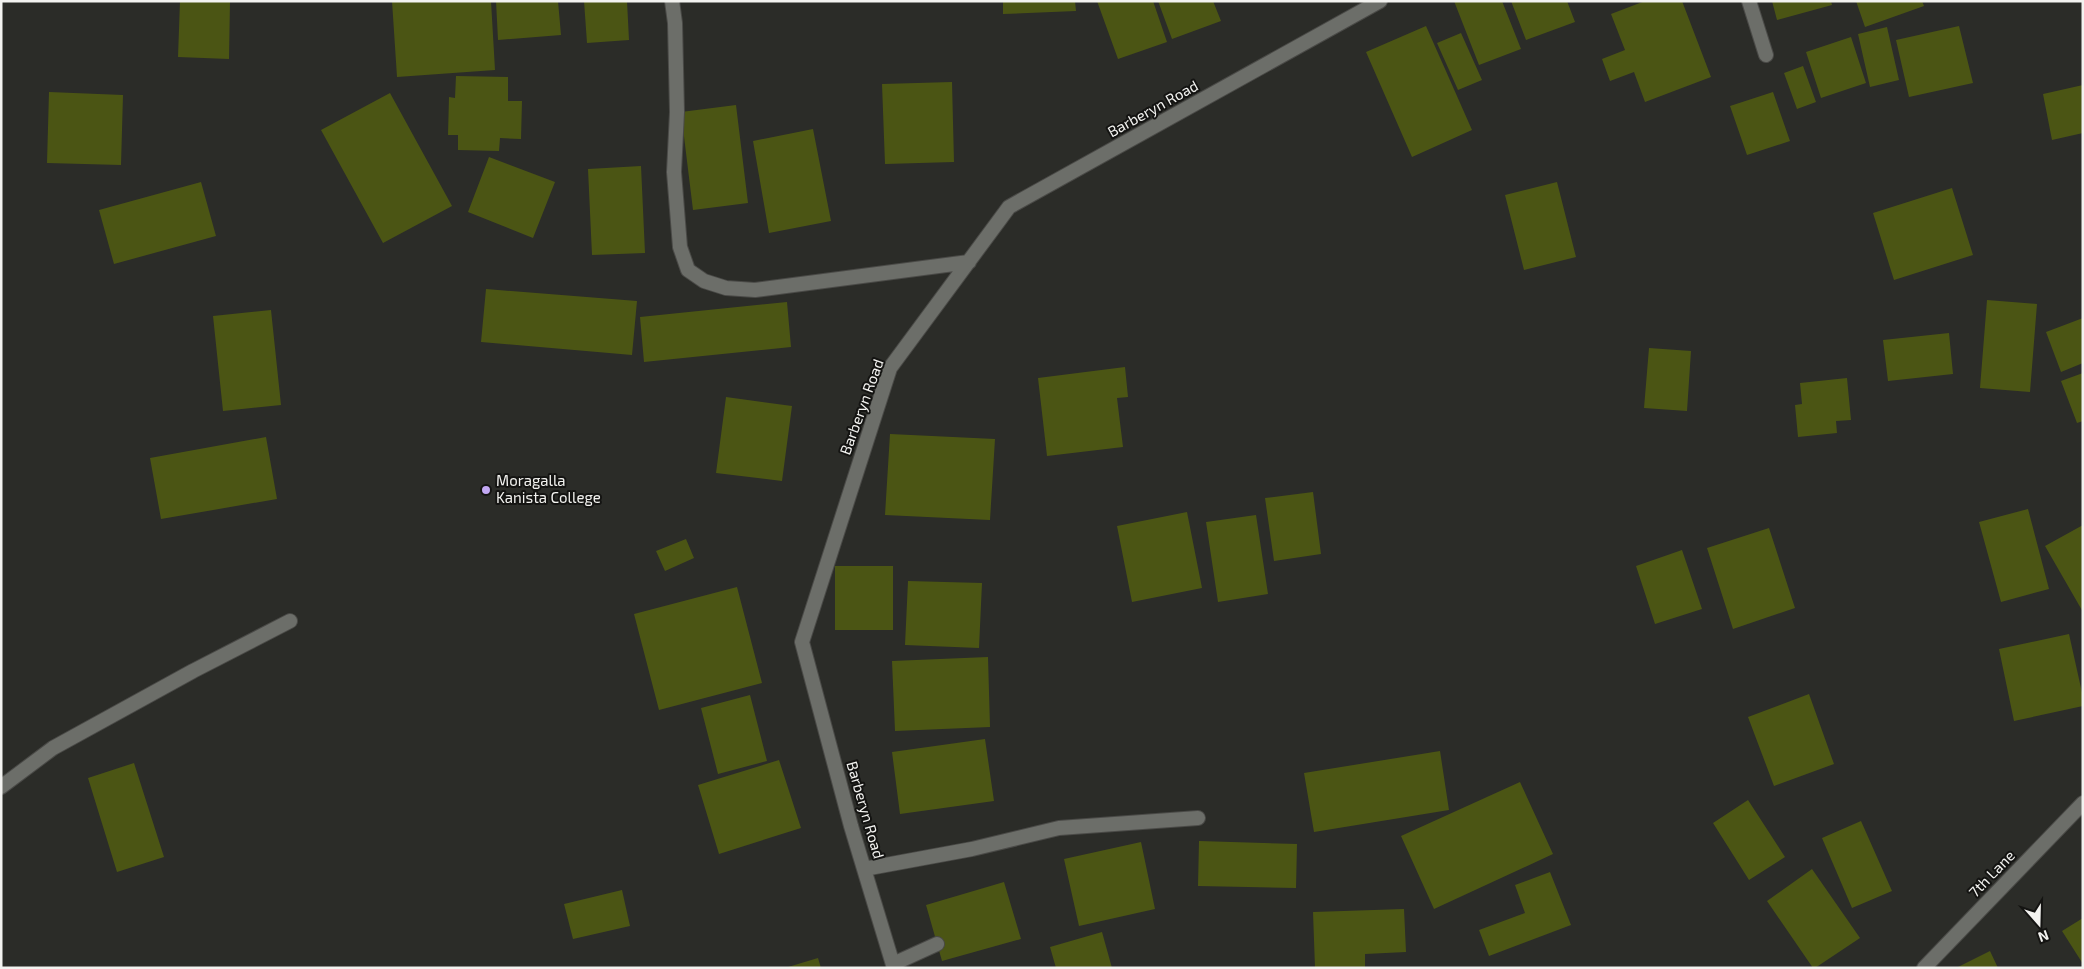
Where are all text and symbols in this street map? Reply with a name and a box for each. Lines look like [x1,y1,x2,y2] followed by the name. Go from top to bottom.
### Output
[1104,76,1201,140] street label: Barberyn Road
[835,356,887,457] street label: Barberyn Road
[496,471,601,506] place label: Moragalla Kanista College
[480,484,492,496] marker: Moragalla Kanista College
[843,759,888,861] street label: Barberyn Road
[1965,846,2018,900] street label: 7th Lane
[2014,899,2064,949] north arrow
[2036,927,2051,946] text: N

